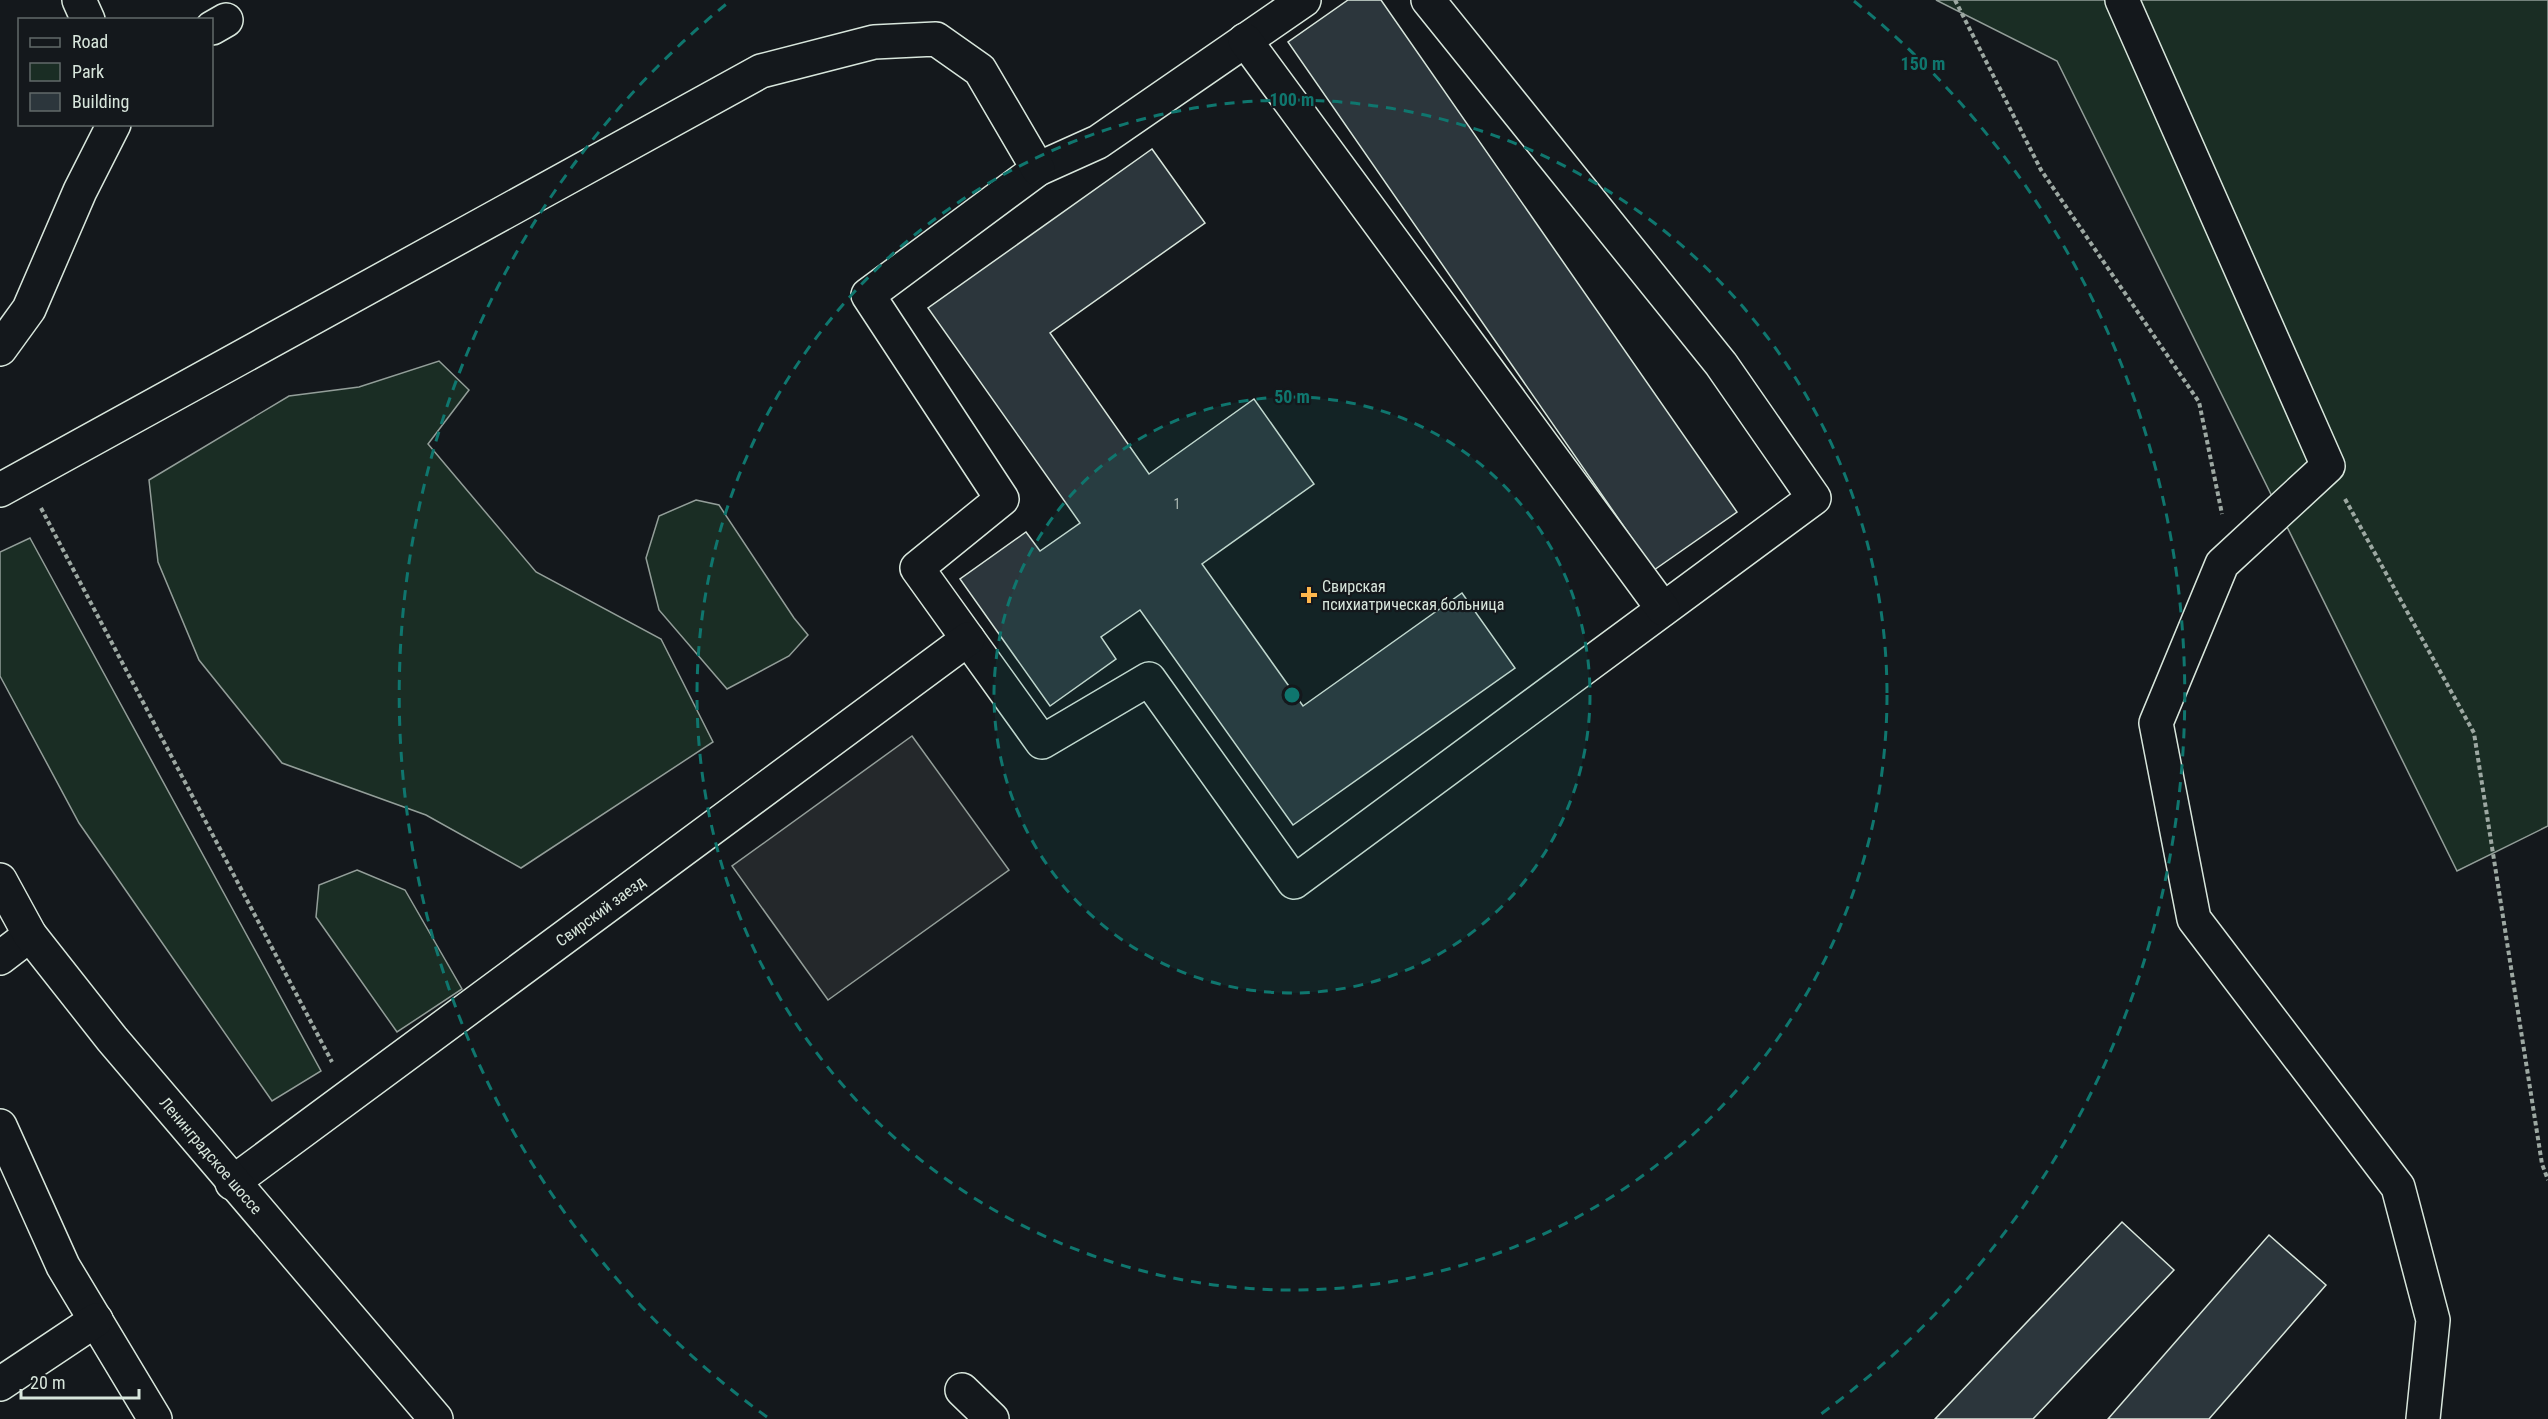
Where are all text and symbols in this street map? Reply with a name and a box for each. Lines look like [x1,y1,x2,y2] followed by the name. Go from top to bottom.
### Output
[18,18,213,126] legend
[72,31,108,52] text: Road
[1901,53,1945,74] text: 150 m
[72,61,104,82] text: Park
[1270,89,1314,110] text: 100 m
[72,91,129,112] text: Building
[1274,386,1310,407] text: 50 m
[1174,496,1180,512] house number: 1
[1322,577,1504,614] place label: Свирская психиатрическая больница
[1300,586,1318,604] marker: Свирская психиатрическая больница
[1282,685,1302,705] centre of rings
[552,872,649,950] street label: Свирский заезд
[156,1093,266,1218] street label: Ленинградское шоссе
[21,1362,140,1400] scale bar
[30,1372,65,1393] text: 20 m

